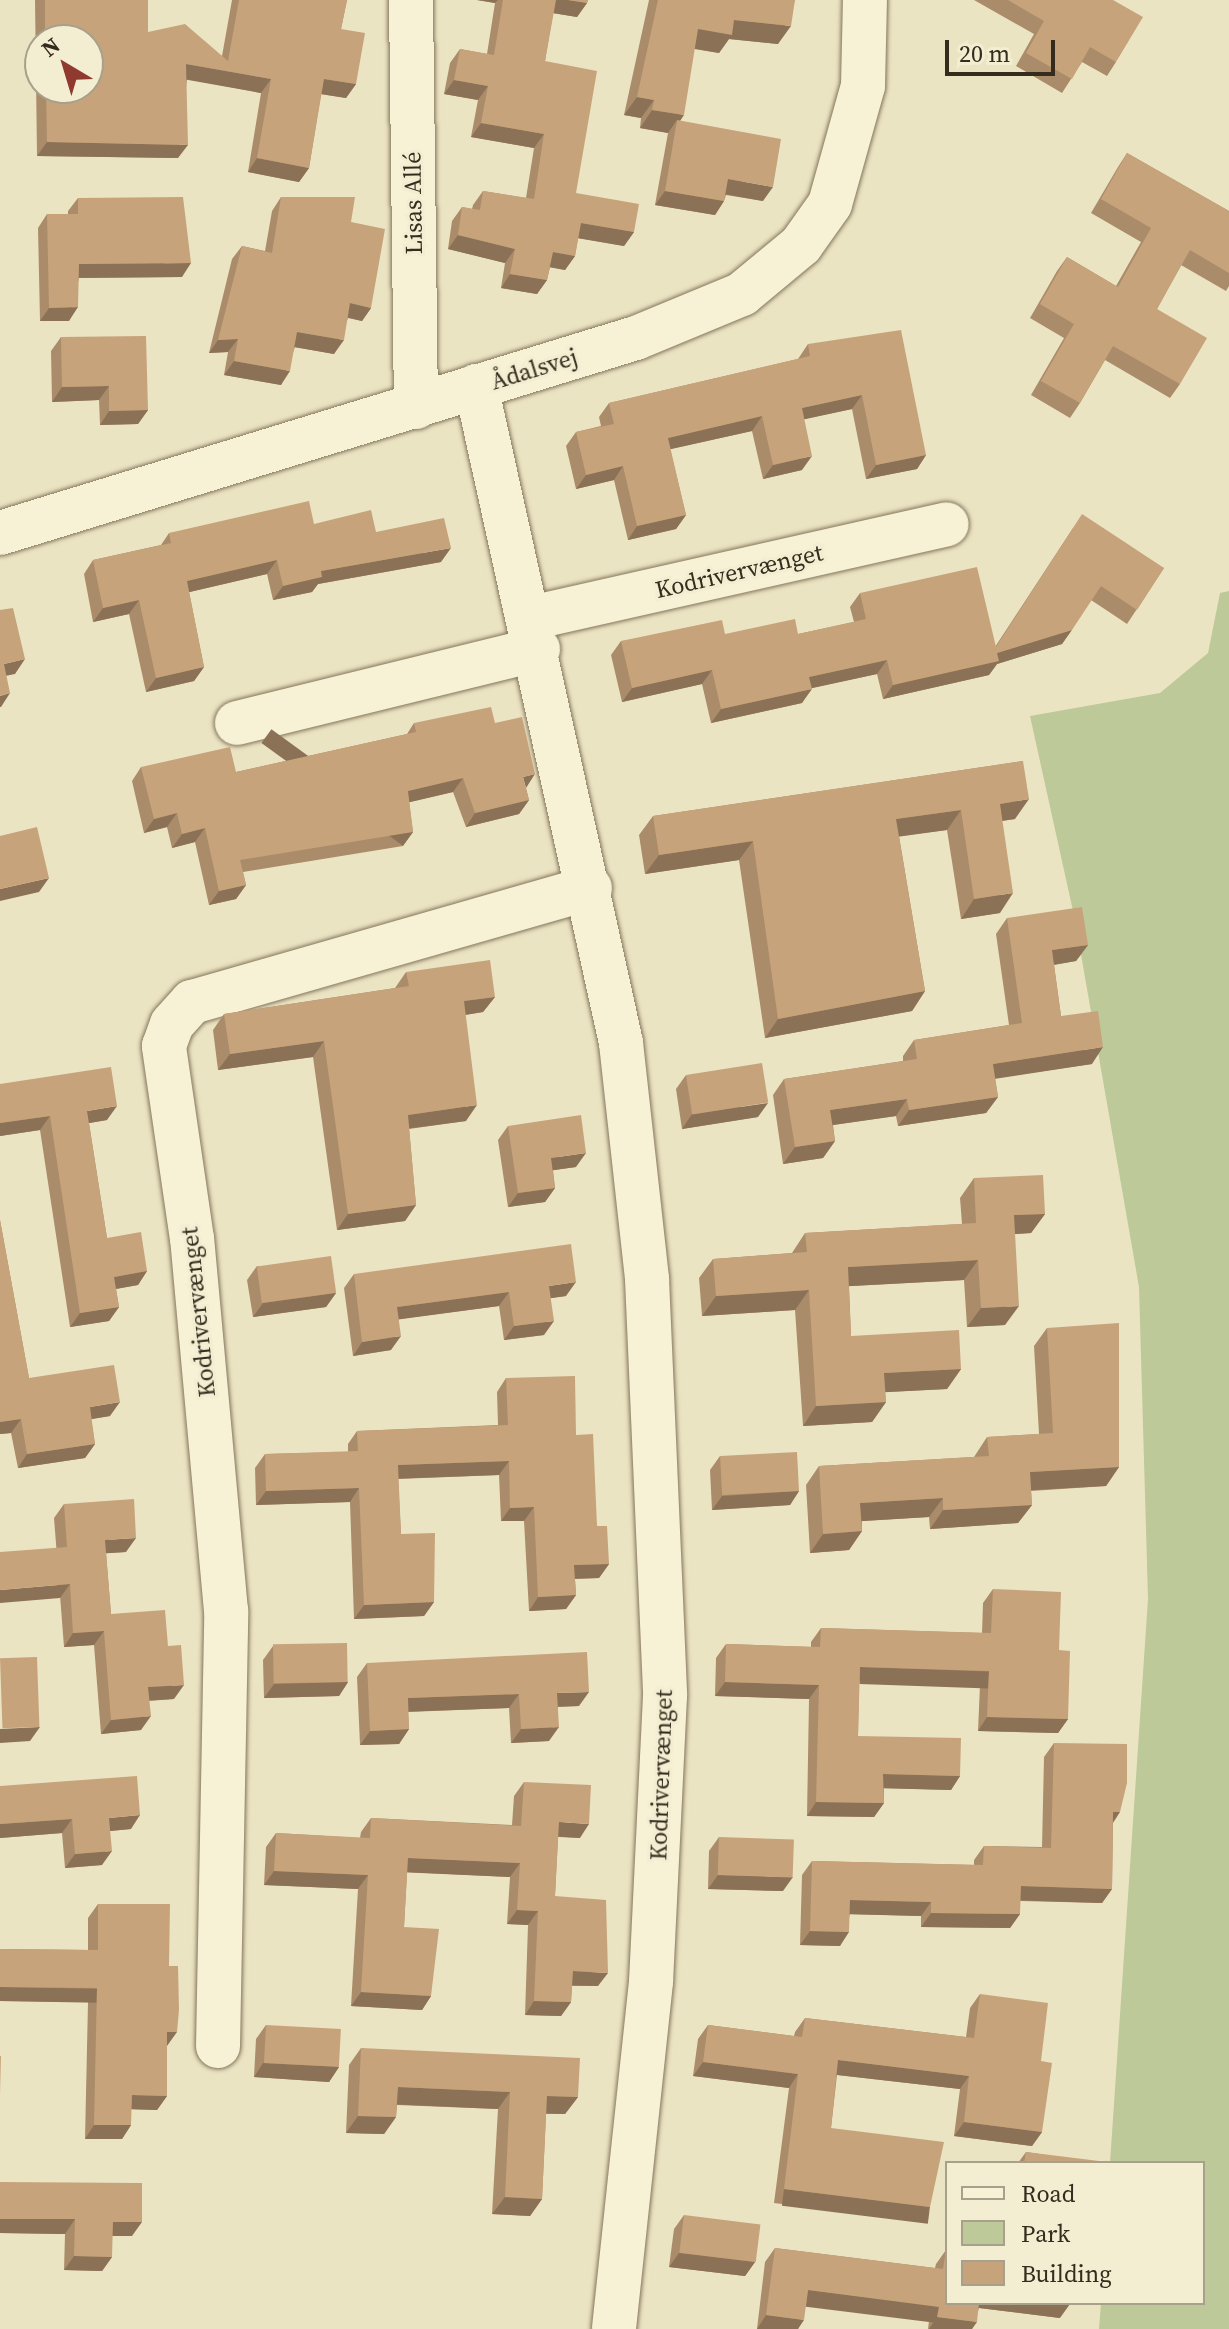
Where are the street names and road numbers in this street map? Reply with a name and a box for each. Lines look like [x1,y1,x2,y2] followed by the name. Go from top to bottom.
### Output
[398,151,428,255] street label: Lisas Allé
[487,342,581,396] street label: Ådalsvej
[652,538,826,604] street label: Kodrivervænget
[175,1226,221,1398] street label: Kodrivervænget
[644,1689,678,1861] street label: Kodrivervænget

